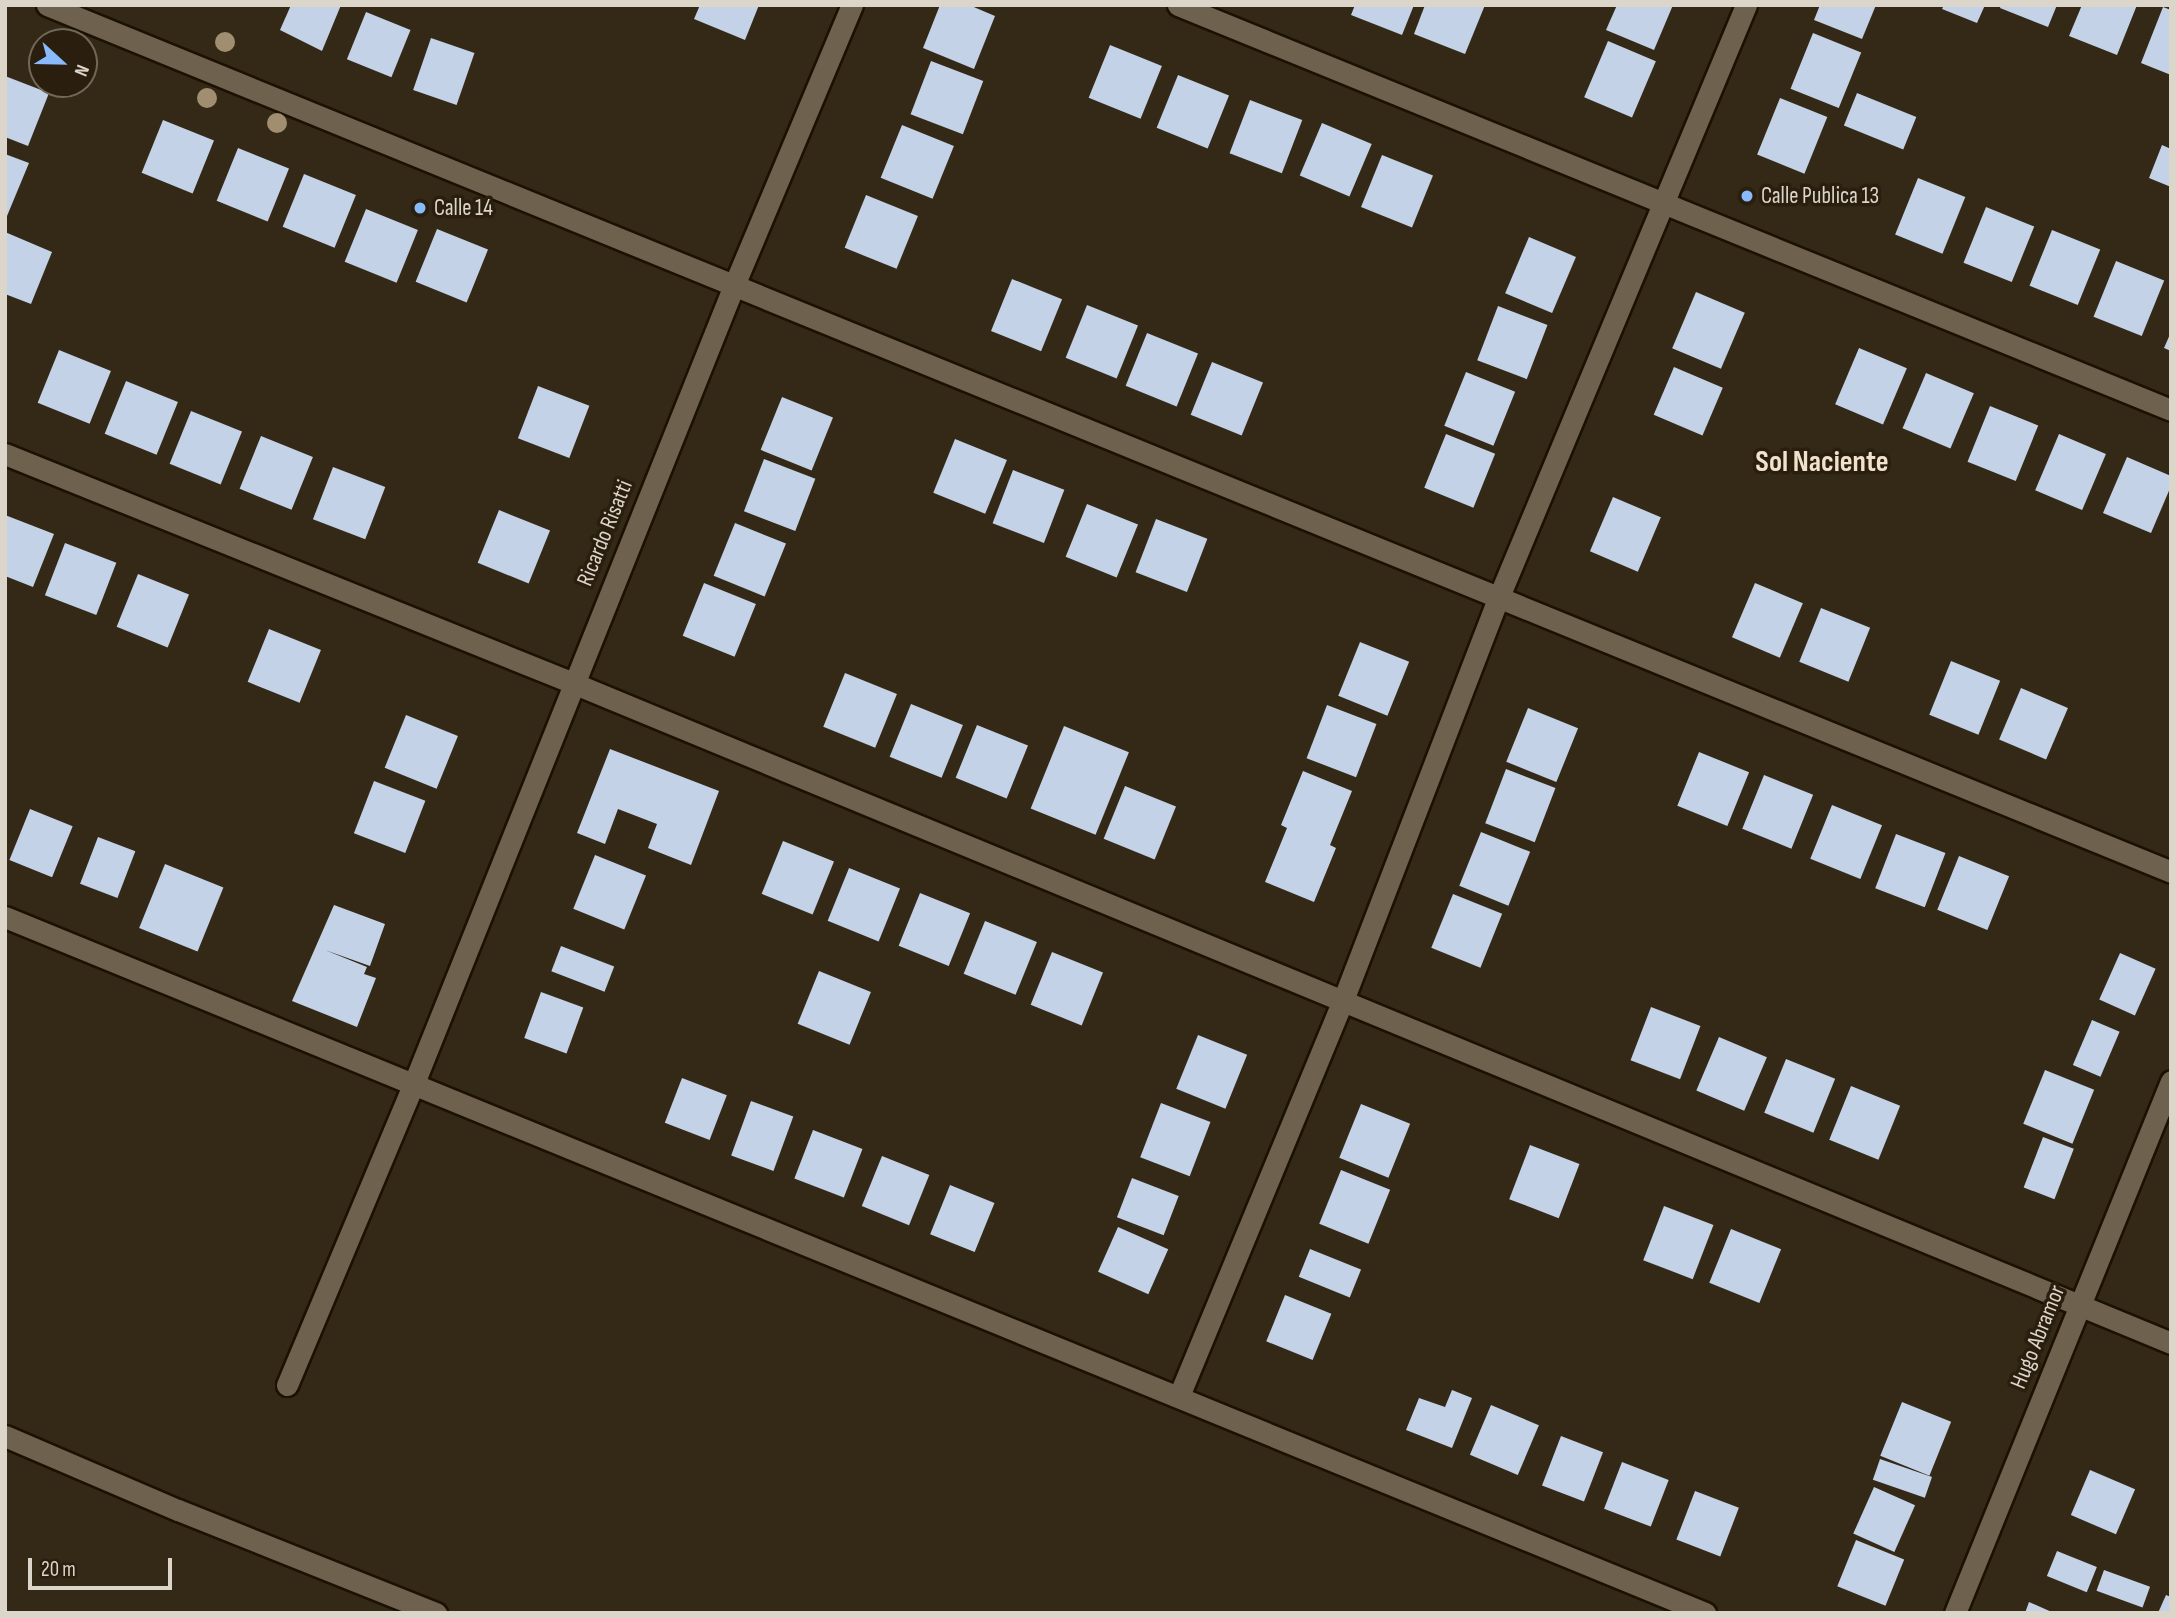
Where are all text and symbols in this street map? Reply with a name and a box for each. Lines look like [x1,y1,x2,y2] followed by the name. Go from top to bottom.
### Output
[28,28,98,98] north arrow
[69,61,94,79] text: N
[1761,182,1879,210] place label: Calle Publica 13
[1739,188,1755,204] marker: Calle Publica 13
[434,194,493,222] place label: Calle 14
[412,200,428,216] marker: Calle 14
[1755,444,1889,480] district label: Sol Naciente
[571,476,639,590] street label: Ricardo Risatti
[2005,1281,2071,1393] street label: Hugo Abramor
[32,1544,175,1588] scale bar
[41,1557,76,1582] text: 20 m

